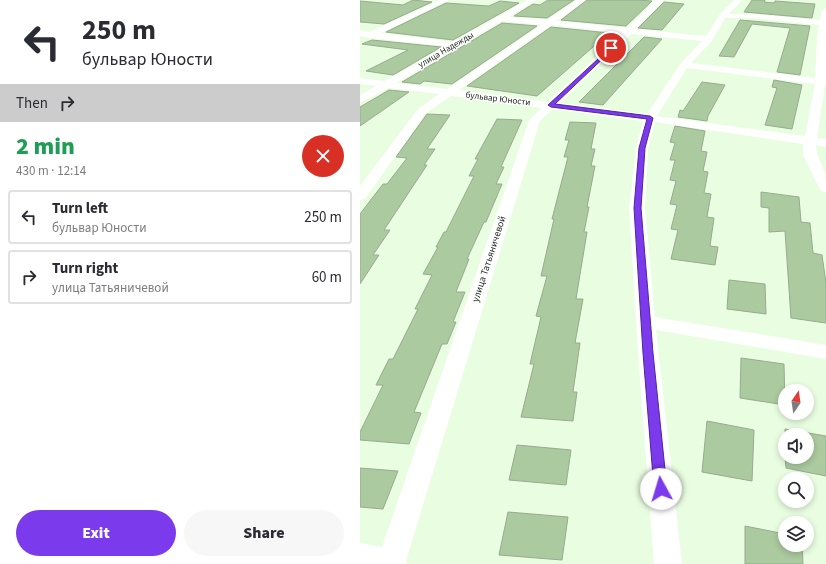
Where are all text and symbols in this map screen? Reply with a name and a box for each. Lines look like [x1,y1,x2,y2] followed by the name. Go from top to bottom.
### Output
[82,10,156,50] text: 250 m
[16,16,68,68] icon: left
[416,29,476,71] street label: улица Надежды
[594,31,628,65] pin
[600,37,622,59] icon: arrive
[82,47,213,72] text: бульвар Юности
[465,89,531,109] street label: бульвар Юности
[56,92,78,114] icon: right
[16,93,48,114] text: Then
[16,129,75,164] text: 2 min
[302,135,344,177] button: close
[16,162,86,180] text: 430 m · 12:14
[52,198,108,219] text: Turn left
[18,206,40,228] icon: left
[304,207,342,228] text: 250 m
[468,214,510,304] street label: улица Татьяничевой
[52,219,147,237] text: бульвар Юности
[52,258,118,279] text: Turn right
[18,266,40,288] icon: right
[312,267,342,288] text: 60 m
[52,279,169,297] text: улица Татьяничевой
[778,384,814,420] north arrow
[778,384,814,552] map controls
[778,428,814,464] button: sound
[640,468,682,510] position arrow
[778,472,814,508] button: search
[16,510,176,556] button: Exit
[184,510,344,556] button: Share
[778,516,814,552] button: layers

